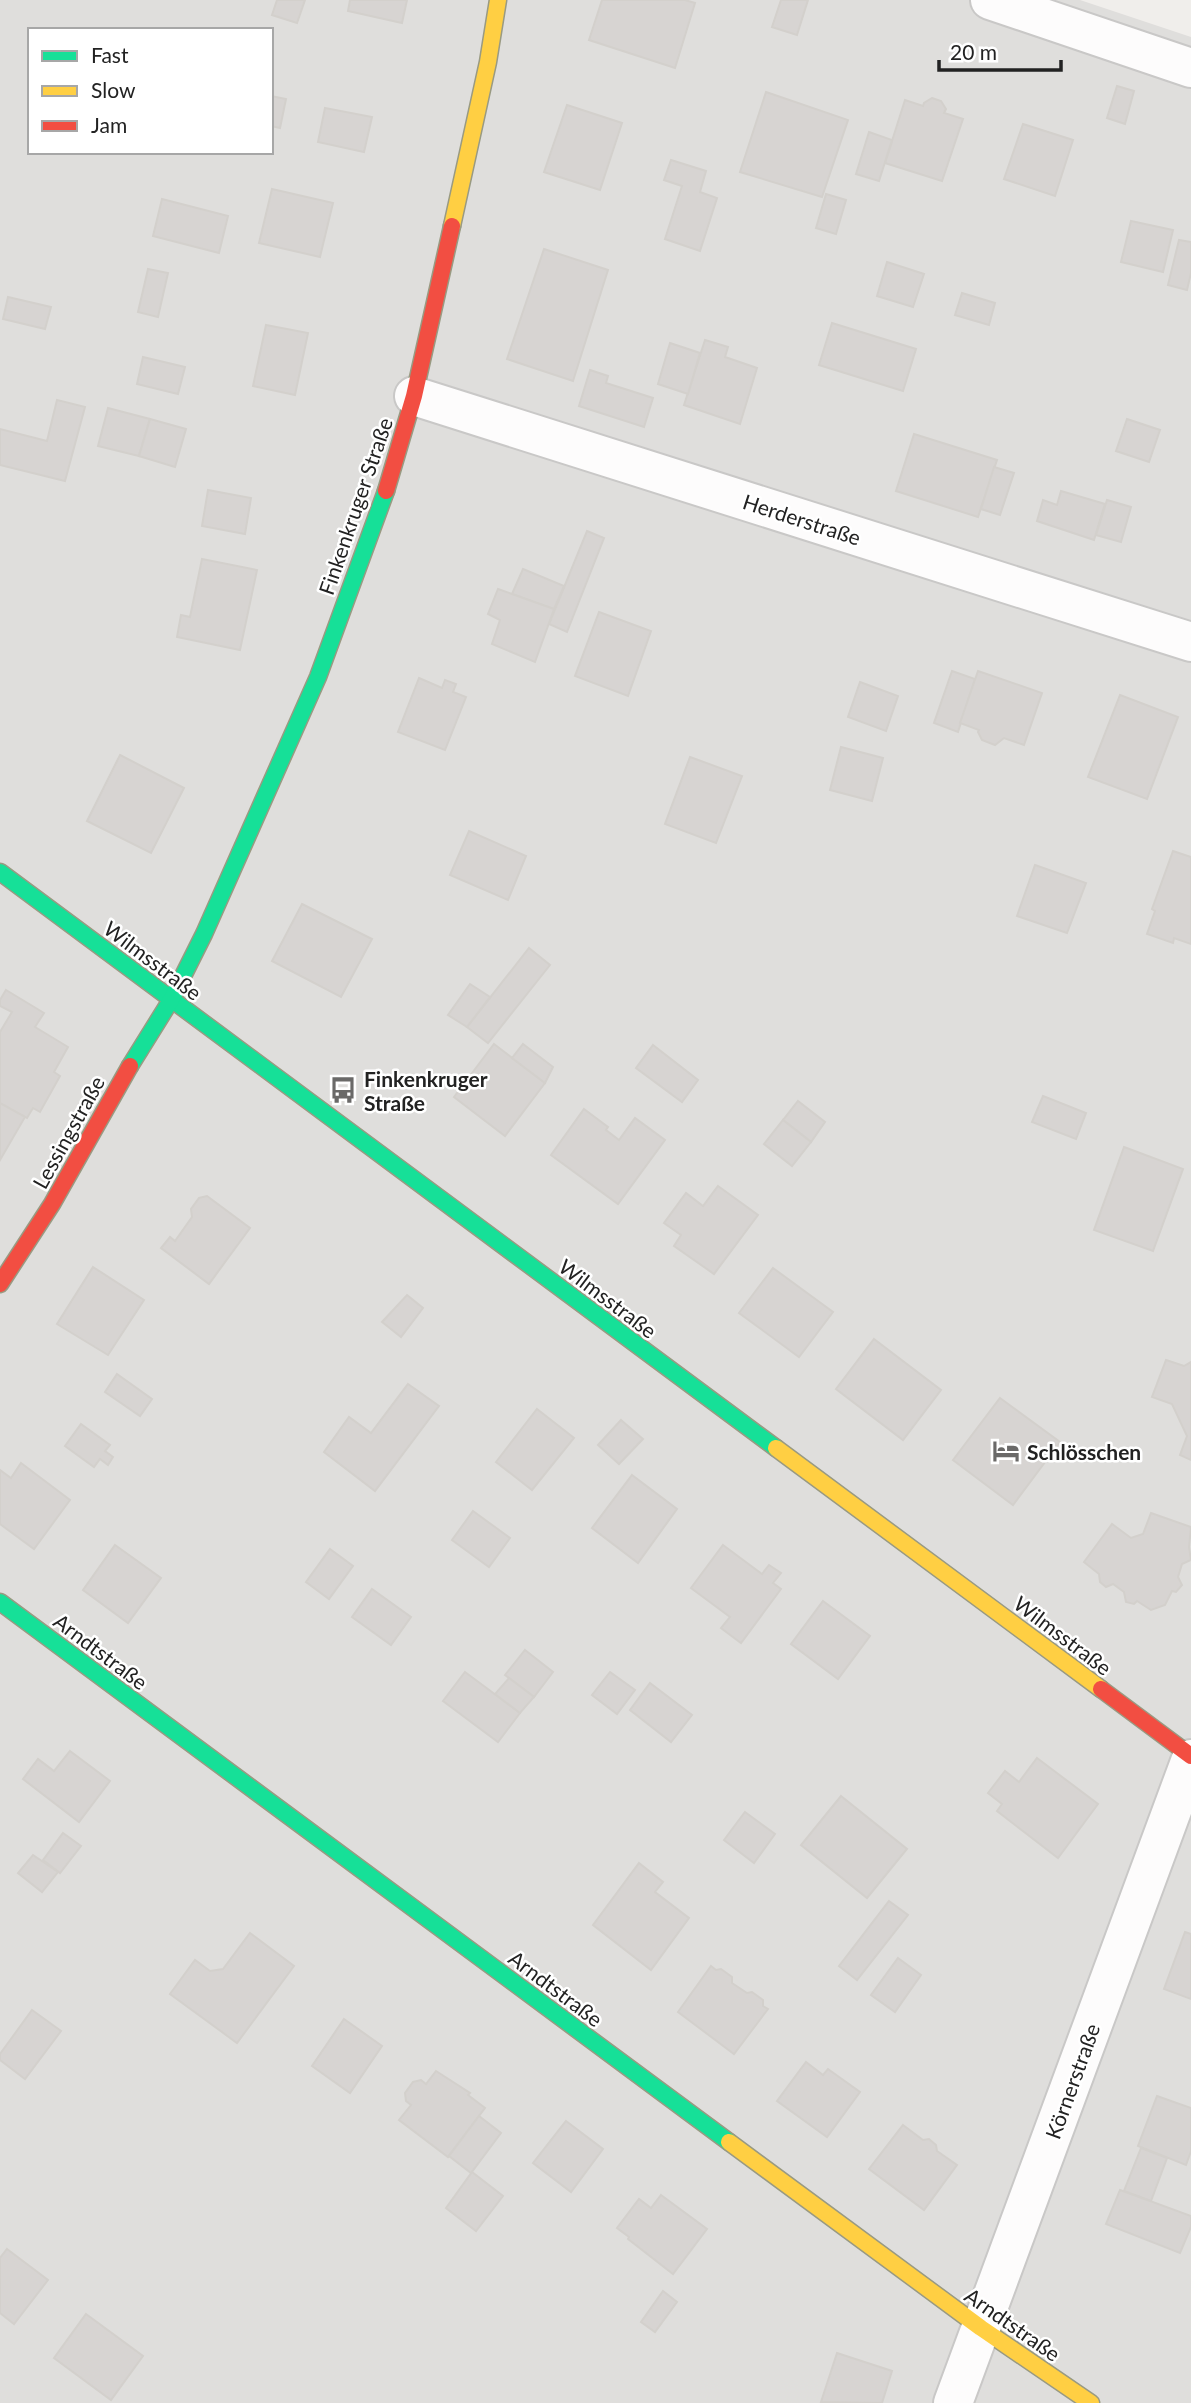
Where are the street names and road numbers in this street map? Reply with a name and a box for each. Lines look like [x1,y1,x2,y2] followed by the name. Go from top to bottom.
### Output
[313,414,397,598] street label: Finkenkruger Straße
[740,488,864,550] street label: Herderstraße
[99,915,207,1005] street label: Wilmsstraße
[27,1071,109,1193] street label: Lessingstraße
[554,1253,662,1343] street label: Wilmsstraße
[1009,1590,1117,1680] street label: Wilmsstraße
[49,1608,153,1694] street label: Arndtstraße
[504,1945,608,2031] street label: Arndtstraße
[1040,2020,1104,2142] street label: Körnerstraße
[961,2282,1065,2366] street label: Arndtstraße

